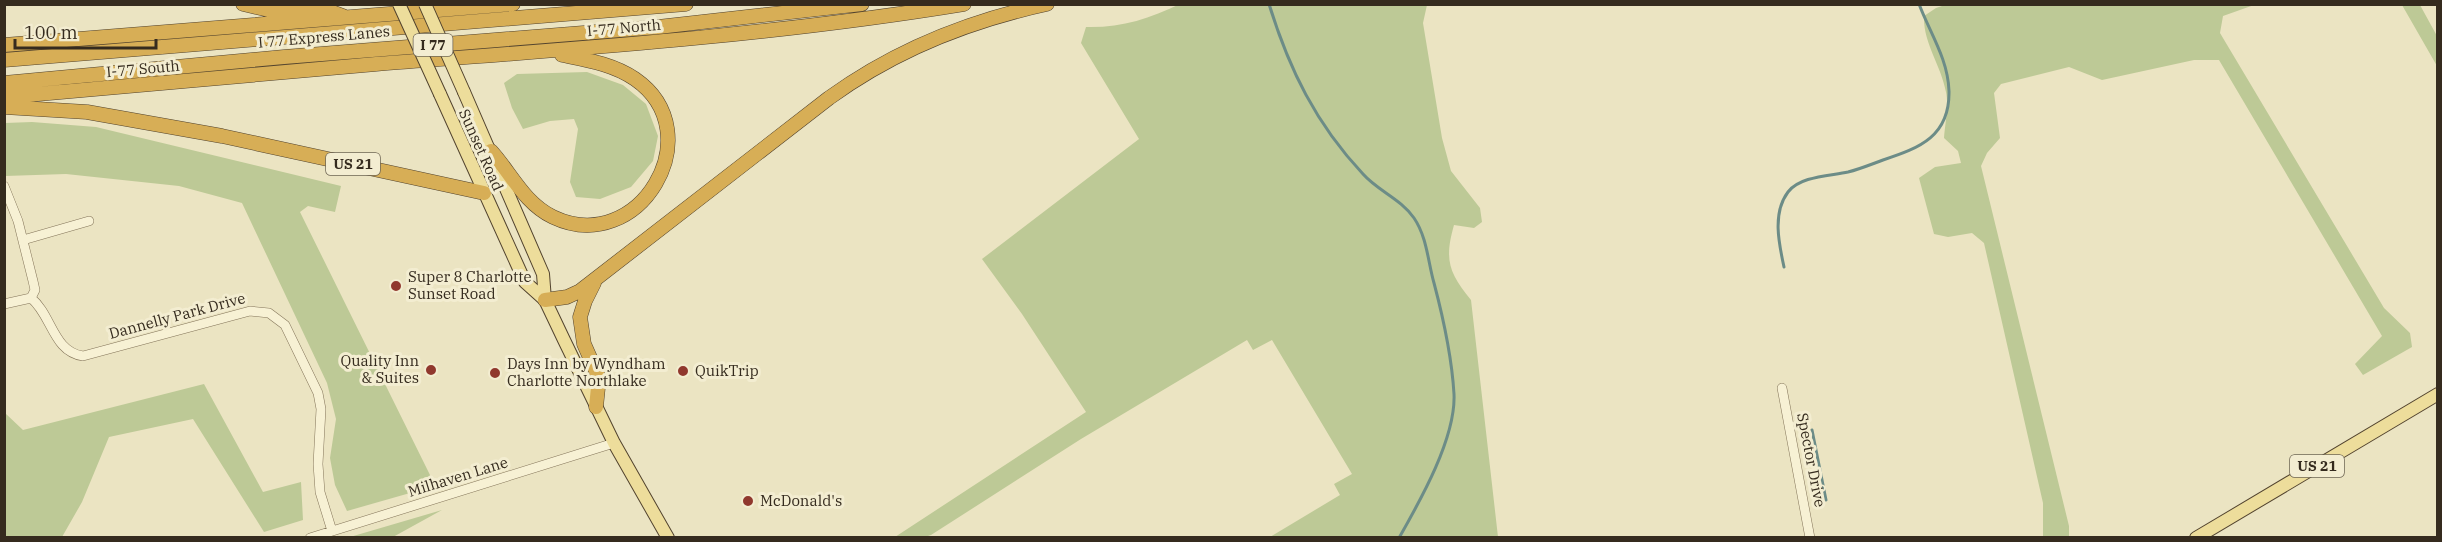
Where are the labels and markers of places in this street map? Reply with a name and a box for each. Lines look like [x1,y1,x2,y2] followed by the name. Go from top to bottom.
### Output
[408,267,531,303] place label: Super 8 Charlotte Sunset Road
[389,279,403,293] marker: Super 8 Charlotte Sunset Road
[340,351,419,387] place label: Quality Inn & Suites
[507,354,666,390] place label: Days Inn by Wyndham Charlotte Northlake
[695,361,759,380] place label: QuikTrip
[424,363,438,377] marker: Quality Inn & Suites
[676,364,690,378] marker: QuikTrip
[488,366,502,380] marker: Days Inn by Wyndham Charlotte Northlake
[760,491,842,510] place label: McDonald's
[741,494,755,508] marker: McDonald's

